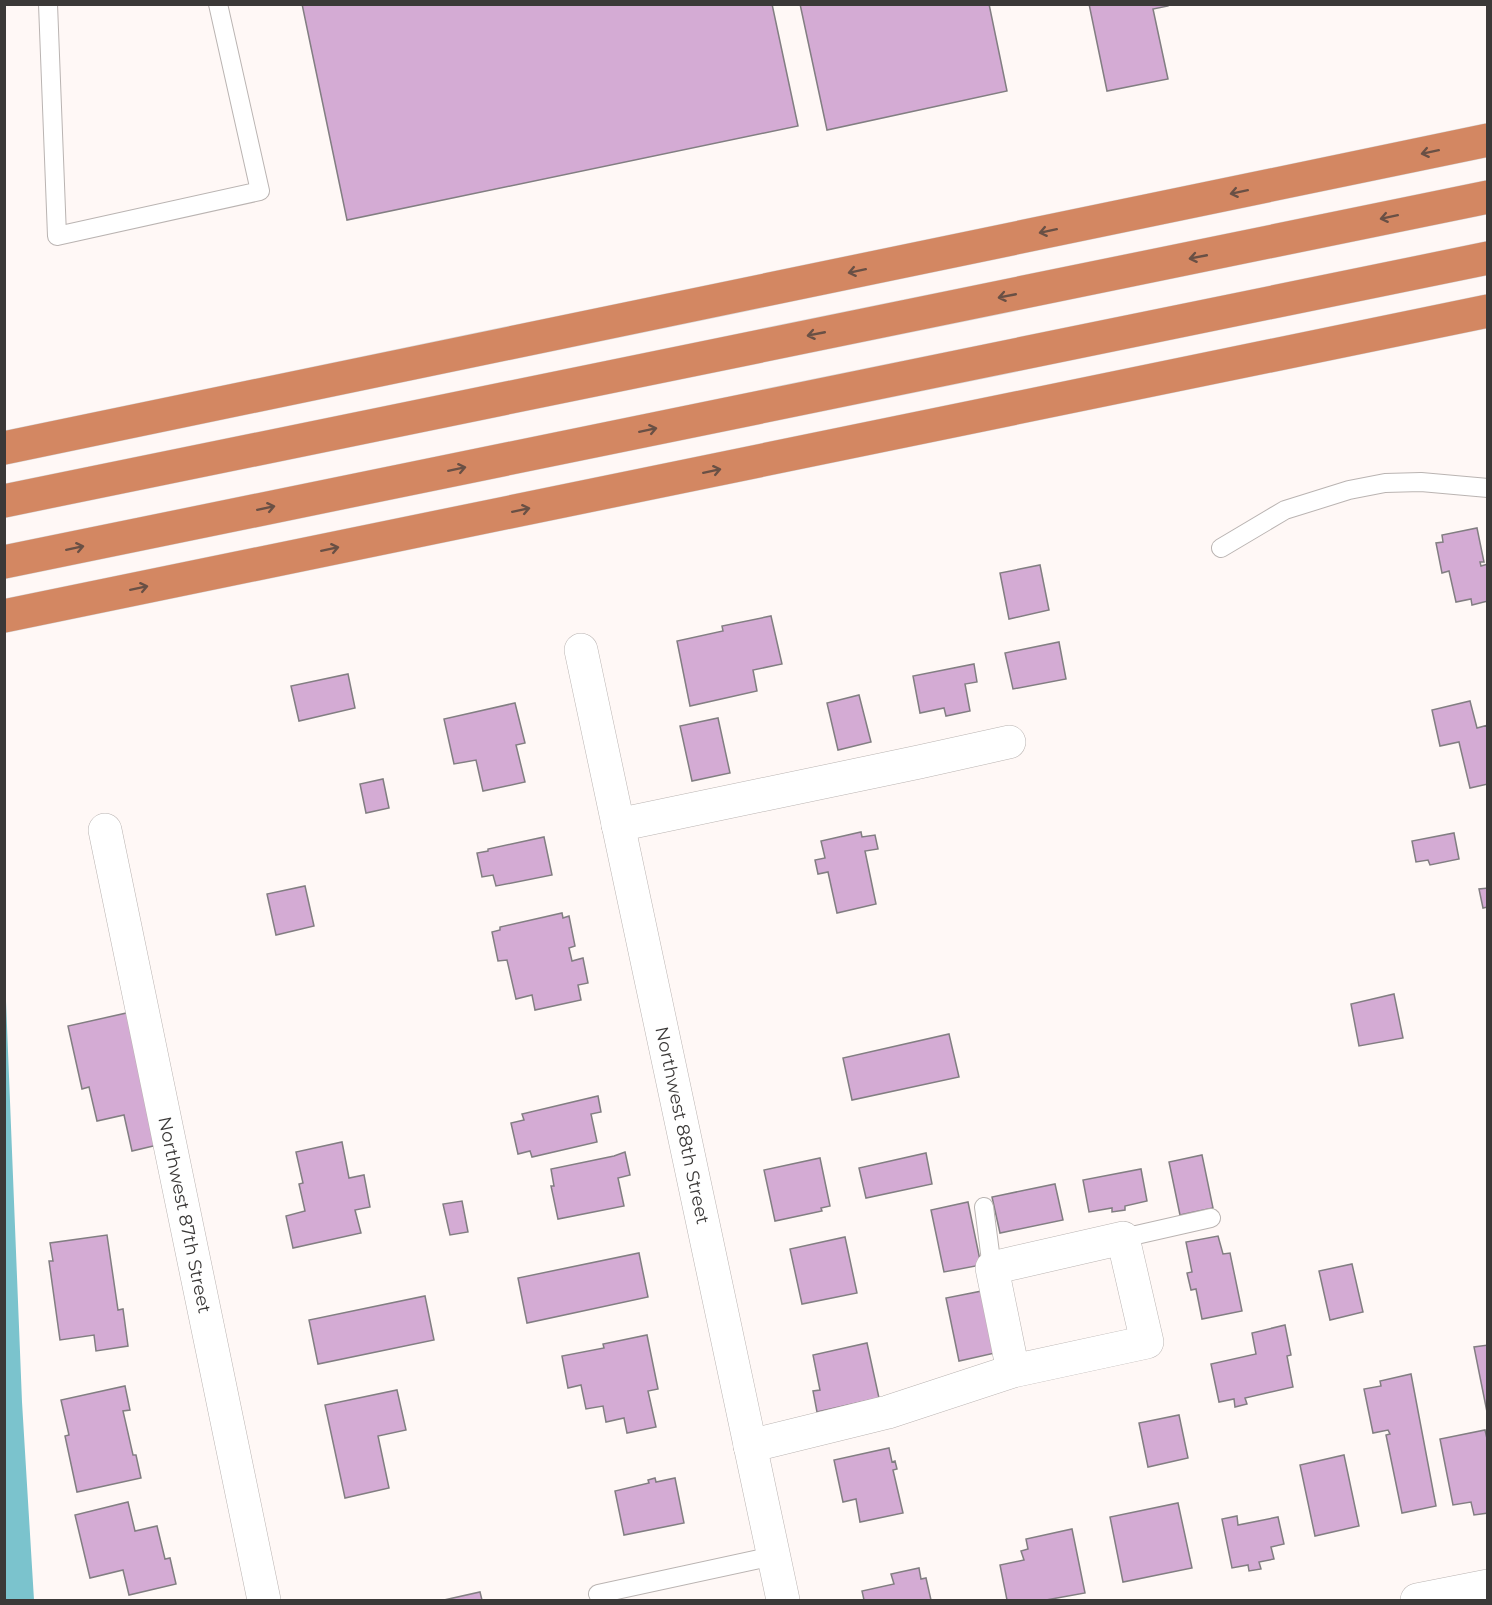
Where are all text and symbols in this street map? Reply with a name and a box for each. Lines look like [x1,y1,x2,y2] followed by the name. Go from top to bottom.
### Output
[1421,147,1441,158] one-way arrow
[1230,187,1250,198] one-way arrow
[1380,212,1399,223] one-way arrow
[1039,226,1058,238] one-way arrow
[1189,252,1208,263] one-way arrow
[848,266,868,277] one-way arrow
[998,291,1017,302] one-way arrow
[807,329,826,341] one-way arrow
[638,424,657,435] one-way arrow
[447,463,466,474] one-way arrow
[702,465,722,476] one-way arrow
[256,502,275,514] one-way arrow
[511,504,531,515] one-way arrow
[65,542,84,553] one-way arrow
[320,543,340,554] one-way arrow
[129,582,149,593] one-way arrow
[650,1024,714,1226] street label: Northwest 88th Street
[153,1114,216,1315] street label: Northwest 87th Street

